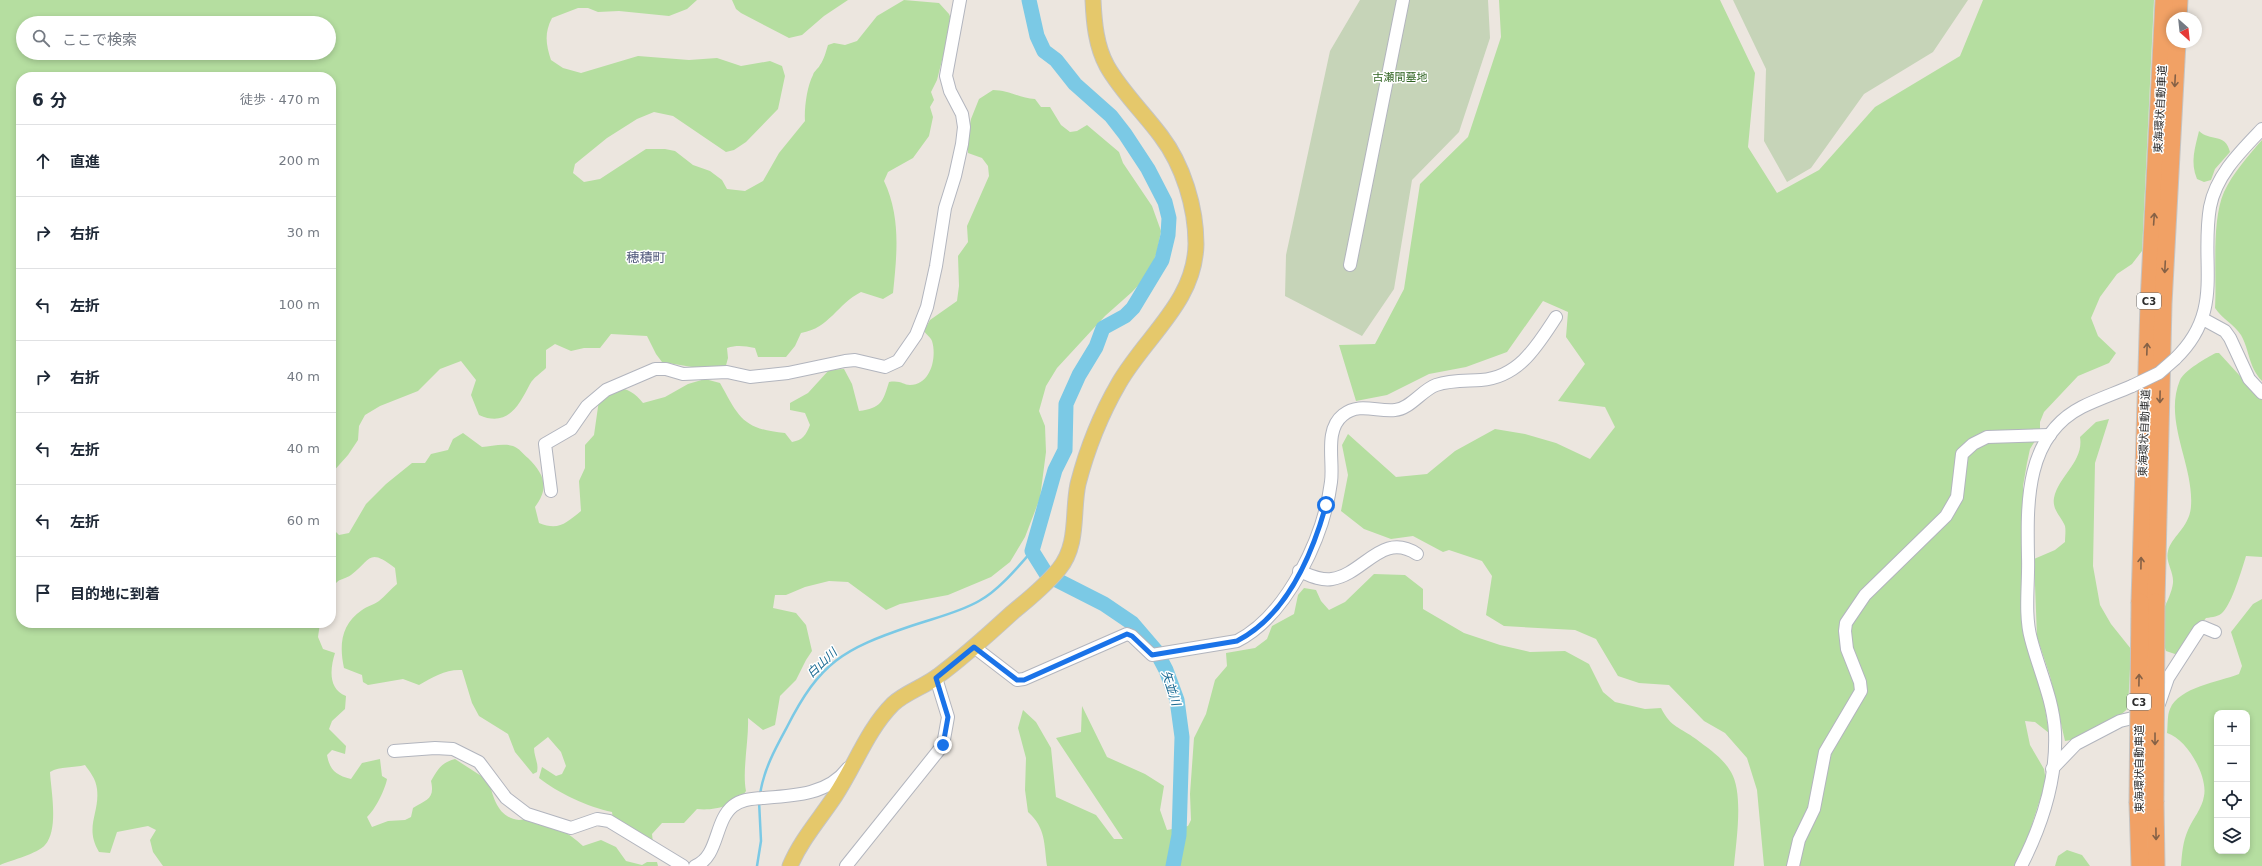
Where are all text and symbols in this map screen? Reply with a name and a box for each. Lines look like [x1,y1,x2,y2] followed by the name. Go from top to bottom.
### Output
[2166,12,2202,48] north arrow
[16,16,336,60] search box
[30,27,52,49] icon: search
[62,31,137,49] text: ここで検索
[2152,65,2169,153] street label: 東海環状自動車道
[1373,71,1428,84] park label: 古瀬間墓地
[2171,74,2179,87] one-way arrow
[32,90,67,110] text: 6 分
[240,92,320,107] text: 徒歩 · 470 m
[32,150,54,172] icon: ahead
[70,153,100,171] text: 直進
[278,153,320,168] text: 200 m
[2150,213,2157,226] one-way arrow
[32,222,54,244] icon: right
[70,225,100,243] text: 右折
[287,225,320,240] text: 30 m
[626,250,666,265] district label: 穂積町
[2161,260,2169,273] one-way arrow
[2137,293,2161,309] road number: C3
[32,294,54,316] icon: left
[70,297,100,315] text: 左折
[278,297,320,312] text: 100 m
[2143,343,2151,356] one-way arrow
[32,366,54,388] icon: right
[70,369,100,387] text: 右折
[287,369,320,384] text: 40 m
[2136,389,2153,477] street label: 東海環状自動車道
[2156,390,2164,403] one-way arrow
[32,438,54,460] icon: left
[70,441,100,459] text: 左折
[287,441,320,456] text: 40 m
[1317,496,1335,514] route start
[32,510,54,532] icon: left
[70,513,100,531] text: 左折
[287,513,320,528] text: 60 m
[2137,557,2145,570] one-way arrow
[32,582,54,604] icon: arrive
[70,585,160,603] text: 目的地に到着
[804,644,841,680] water label: 白山川
[1159,669,1184,709] water label: 矢並川
[2135,674,2143,687] one-way arrow
[2127,694,2151,710] road number: C3
[2214,710,2250,854] map controls
[2214,710,2250,746] button: +
[2133,725,2146,813] street label: 東海環状自動車道
[2151,732,2159,745] one-way arrow
[934,736,952,754] route end
[2214,746,2250,782] button: −
[2214,782,2250,818] button: locate
[2214,818,2250,854] button: layers
[2152,827,2160,840] one-way arrow

